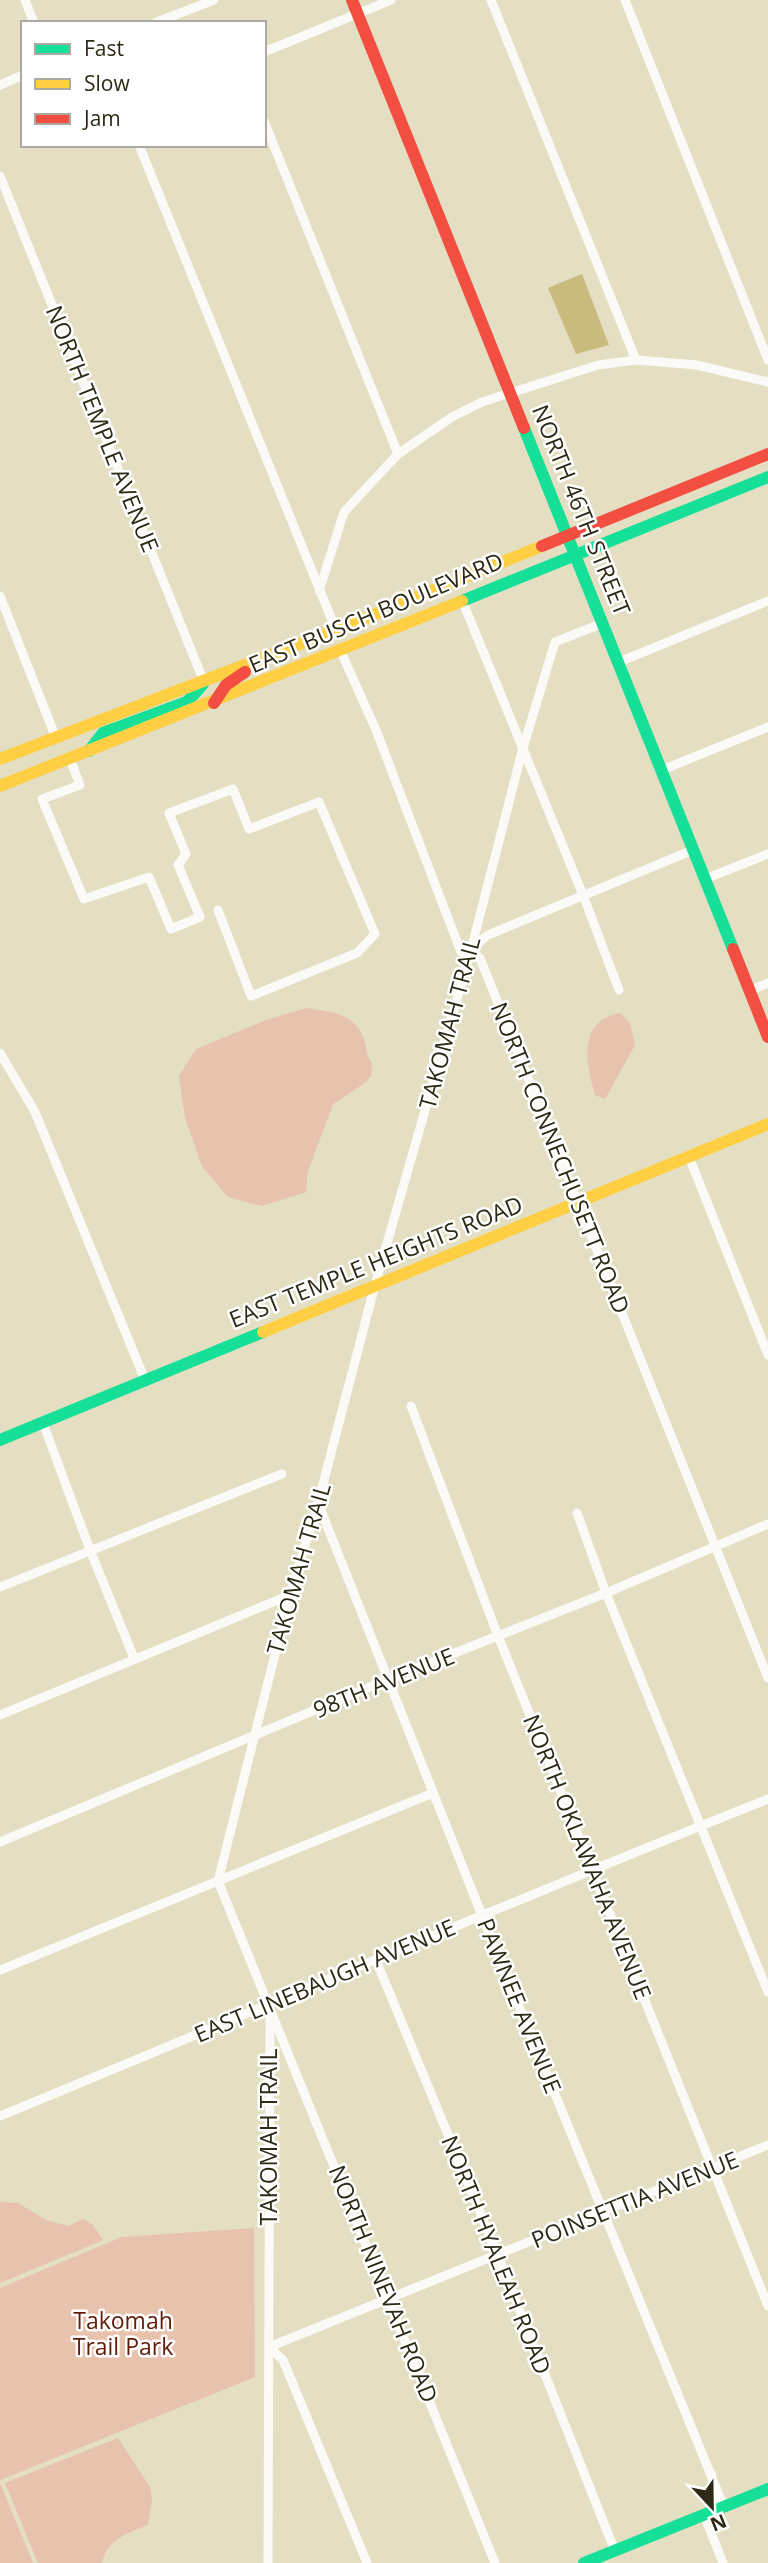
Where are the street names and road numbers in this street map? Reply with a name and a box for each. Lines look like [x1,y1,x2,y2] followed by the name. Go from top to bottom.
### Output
[39,300,167,557] street label: NORTH TEMPLE AVENUE
[525,400,639,620] street label: NORTH 46TH STREET
[243,544,508,680] street label: EAST BUSCH BOULEVARD
[411,933,487,1112] street label: TAKOMAH TRAIL
[484,997,638,1318] street label: NORTH CONNECHUSETT ROAD
[224,1187,527,1335] street label: EAST TEMPLE HEIGHTS ROAD
[258,1479,338,1658] street label: TAKOMAH TRAIL
[308,1639,459,1725] street label: 98TH AVENUE
[516,1709,660,2004] street label: NORTH OKLAWAHA AVENUE
[189,1910,460,2050] street label: EAST LINEBAUGH AVENUE
[470,1913,570,2098] street label: PAWNEE AVENUE
[252,2048,284,2226] street label: TAKOMAH TRAIL
[434,2130,560,2379] street label: NORTH HYALEAH ROAD
[526,2143,743,2255] street label: POINSETTIA AVENUE
[322,2160,446,2407] street label: NORTH NINEVAH ROAD

